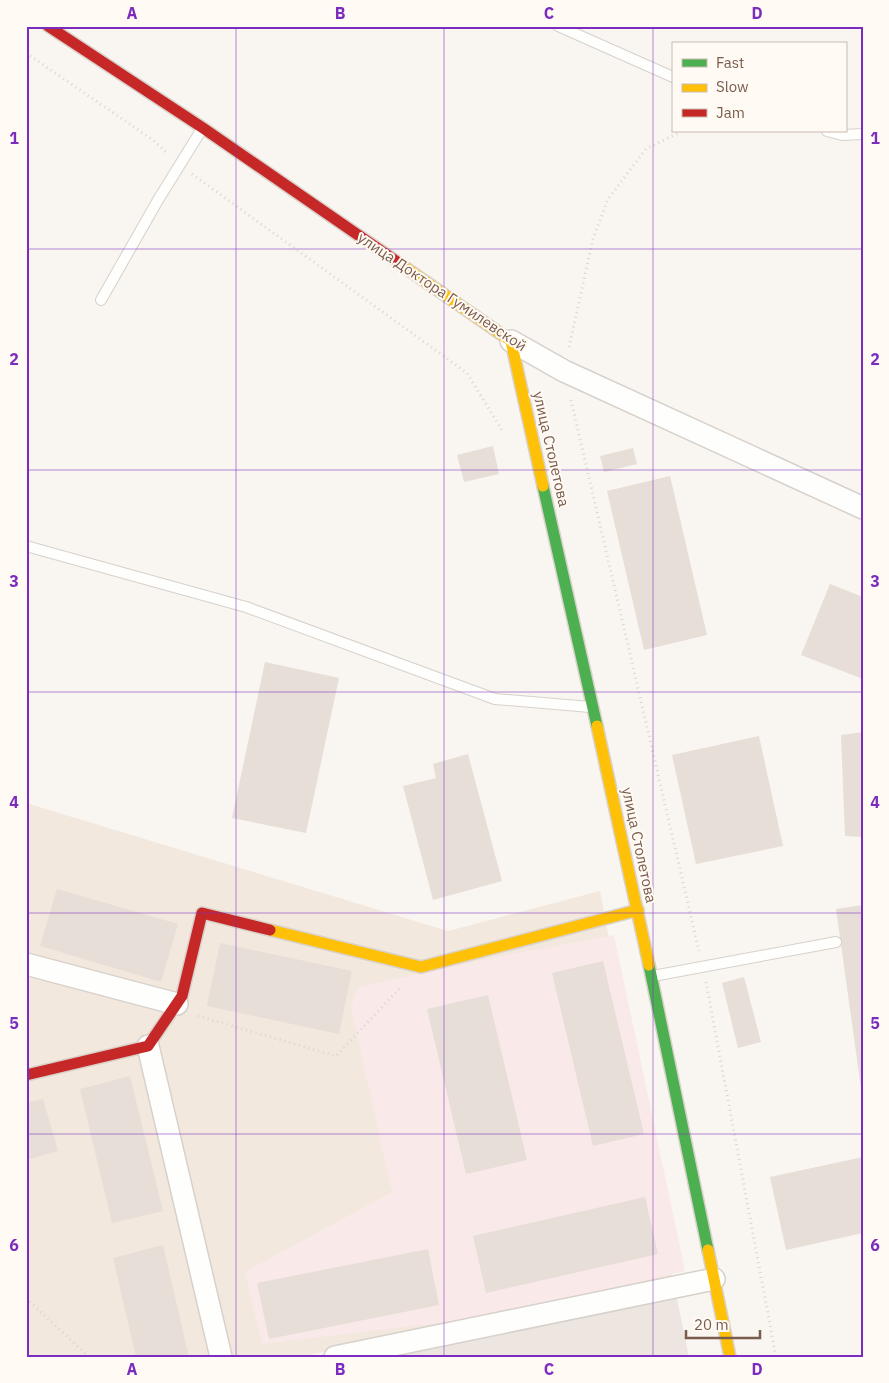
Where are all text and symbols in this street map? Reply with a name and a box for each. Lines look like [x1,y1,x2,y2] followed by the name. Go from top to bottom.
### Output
[127,3,138,23] text: A
[335,3,346,23] text: B
[544,3,554,23] text: C
[751,3,763,23] text: D
[672,42,846,132] legend
[716,53,744,72] text: Fast
[716,77,749,96] text: Slow
[716,103,745,122] text: Jam
[9,128,19,148] text: 1
[870,128,880,148] text: 1
[354,228,530,355] street label: улица Доктора Гумилевской
[9,349,19,369] text: 2
[870,349,880,369] text: 2
[529,389,574,508] street label: улица Столетова
[9,571,19,591] text: 3
[870,571,880,591] text: 3
[618,785,661,904] street label: улица Столетова
[9,792,19,812] text: 4
[870,792,880,812] text: 4
[9,1013,19,1033] text: 5
[870,1013,880,1033] text: 5
[9,1235,19,1255] text: 6
[870,1235,880,1255] text: 6
[686,1308,760,1340] scale bar
[694,1315,729,1334] text: 20 m
[127,1359,138,1379] text: A
[335,1359,346,1379] text: B
[544,1359,554,1379] text: C
[751,1359,763,1379] text: D

